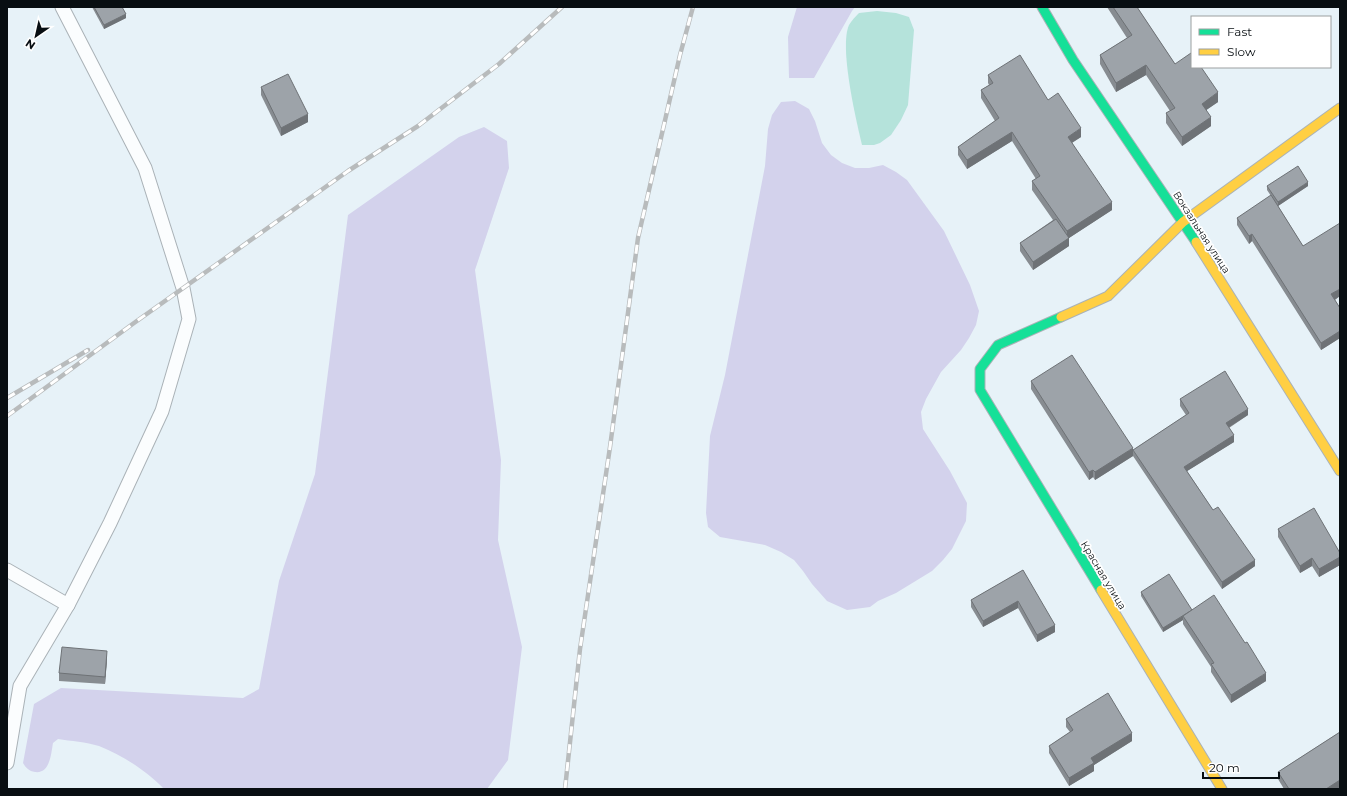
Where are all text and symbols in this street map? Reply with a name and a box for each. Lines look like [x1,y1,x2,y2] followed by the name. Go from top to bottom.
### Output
[16,16,56,56] north arrow
[1191,16,1331,68] legend
[1227,24,1252,39] text: Fast
[23,36,38,53] text: N
[1227,44,1256,59] text: Slow
[1170,189,1233,276] street label: Вокзальная улица
[1078,539,1129,612] street label: Красная улица
[1203,754,1279,780] scale bar
[1209,760,1240,775] text: 20 m

